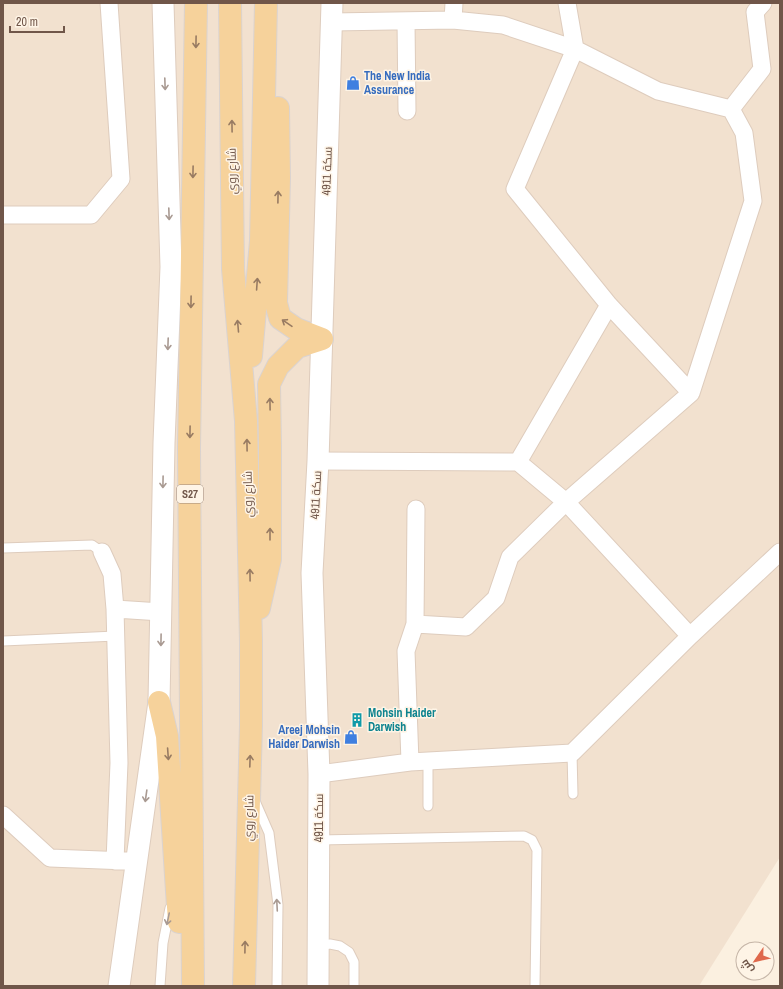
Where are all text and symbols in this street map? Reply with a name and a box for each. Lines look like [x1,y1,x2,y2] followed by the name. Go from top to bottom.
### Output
[10,8,64,34] scale bar
[16,14,38,30] text: 20 m
[192,35,199,48] one-way arrow
[364,68,431,98] place label: The New India Assurance
[345,75,361,91] shop icon: The New India Assurance
[161,77,169,90] one-way arrow
[228,120,236,133] one-way arrow
[318,146,336,196] street label: سكة 4911
[224,148,242,194] street label: شارع روي
[189,165,197,178] one-way arrow
[274,191,282,204] one-way arrow
[165,207,173,220] one-way arrow
[254,278,261,291] one-way arrow
[187,295,195,308] one-way arrow
[282,319,293,327] one-way arrow
[235,320,242,333] one-way arrow
[164,337,171,350] one-way arrow
[266,398,273,411] one-way arrow
[186,425,194,438] one-way arrow
[243,439,251,452] one-way arrow
[307,470,325,520] street label: سكة 4911
[240,471,258,517] street label: شارع روي
[159,475,167,488] one-way arrow
[177,485,203,503] road number: S27
[266,528,274,541] one-way arrow
[246,569,254,582] one-way arrow
[157,633,164,646] one-way arrow
[368,705,436,735] place label: Mohsin Haider Darwish
[349,712,365,728] building icon: Mohsin Haider Darwish
[268,722,340,752] place label: Areej Mohsin Haider Darwish
[343,729,359,745] shop icon: Areej Mohsin Haider Darwish
[164,747,171,760] one-way arrow
[246,755,254,768] one-way arrow
[142,789,150,802] one-way arrow
[311,794,327,842] street label: سكة 4911
[241,795,259,841] street label: شارع روي
[274,899,281,912] one-way arrow
[164,912,172,925] one-way arrow
[241,941,249,954] one-way arrow
[735,941,775,981] north arrow
[737,957,756,976] text: ش

